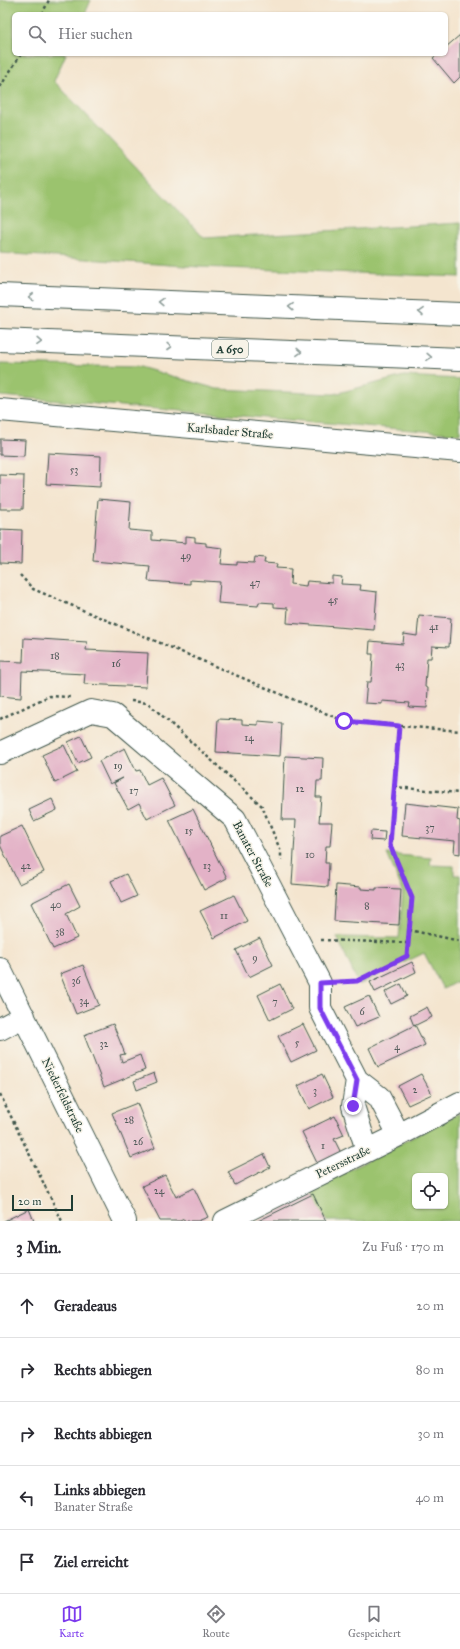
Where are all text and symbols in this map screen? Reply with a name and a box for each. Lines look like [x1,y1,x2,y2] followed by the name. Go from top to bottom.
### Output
[12,12,448,56] search box
[26,23,48,45] icon: search
[58,25,133,43] text: Hier suchen
[28,292,34,301] one-way arrow
[158,298,164,306] one-way arrow
[288,303,294,311] one-way arrow
[418,308,424,317] one-way arrow
[36,337,42,346] one-way arrow
[212,340,248,358] road number: A 650
[166,343,172,351] one-way arrow
[296,348,302,356] one-way arrow
[426,353,432,362] one-way arrow
[186,420,274,442] street label: Karlsbader Straße
[70,464,78,476] house number: 53
[181,550,191,562] house number: 49
[250,577,260,589] house number: 47
[328,594,338,606] house number: 45
[429,621,439,633] house number: 41
[50,650,60,662] house number: 18
[111,658,121,670] house number: 16
[395,659,405,671] house number: 43
[335,712,353,730] route start
[244,732,254,744] house number: 14
[113,760,123,772] house number: 19
[296,783,305,795] house number: 12
[129,785,139,797] house number: 17
[230,819,276,889] street label: Banater Straße
[425,822,435,834] house number: 37
[185,825,194,837] house number: 15
[305,849,315,861] house number: 10
[21,860,31,872] house number: 42
[203,860,211,872] house number: 13
[50,899,62,911] house number: 40
[364,900,370,912] house number: 8
[220,910,228,922] house number: 11
[55,926,65,938] house number: 38
[252,952,258,964] house number: 9
[71,975,81,987] house number: 36
[79,995,89,1007] house number: 34
[272,996,278,1008] house number: 7
[359,1006,365,1018] house number: 6
[295,1037,300,1049] house number: 5
[100,1038,109,1050] house number: 32
[394,1041,400,1053] house number: 4
[39,1055,87,1135] street label: Niederfeldstraße
[413,1084,418,1096] house number: 2
[313,1085,317,1097] house number: 3
[344,1097,362,1115] route end
[124,1114,134,1126] house number: 28
[133,1136,144,1148] house number: 26
[321,1140,325,1152] house number: 1
[313,1143,373,1181] street label: Petersstraße
[412,1173,448,1209] map controls
[412,1173,448,1209] button: locate
[154,1185,165,1197] house number: 24
[12,1193,73,1212] scale bar
[18,1195,41,1208] text: 20 m
[16,1237,61,1258] text: 3 Min.
[362,1239,444,1255] text: Zu Fuß · 170 m
[16,1295,38,1317] icon: ahead
[54,1297,117,1315] text: Geradeaus
[416,1298,444,1314] text: 20 m
[16,1359,38,1381] icon: right
[54,1361,152,1379] text: Rechts abbiegen
[416,1362,444,1378] text: 80 m
[16,1423,38,1445] icon: right
[54,1425,152,1443] text: Rechts abbiegen
[418,1426,444,1442] text: 30 m
[54,1481,146,1499] text: Links abbiegen
[16,1487,38,1509] icon: left
[415,1490,444,1506] text: 40 m
[54,1499,133,1515] text: Banater Straße
[16,1551,38,1573] icon: arrive
[54,1553,129,1571] text: Ziel erreicht
[59,1603,84,1640] tab: Karte
[202,1603,230,1640] tab: Route
[348,1603,401,1640] tab: Gespeichert

